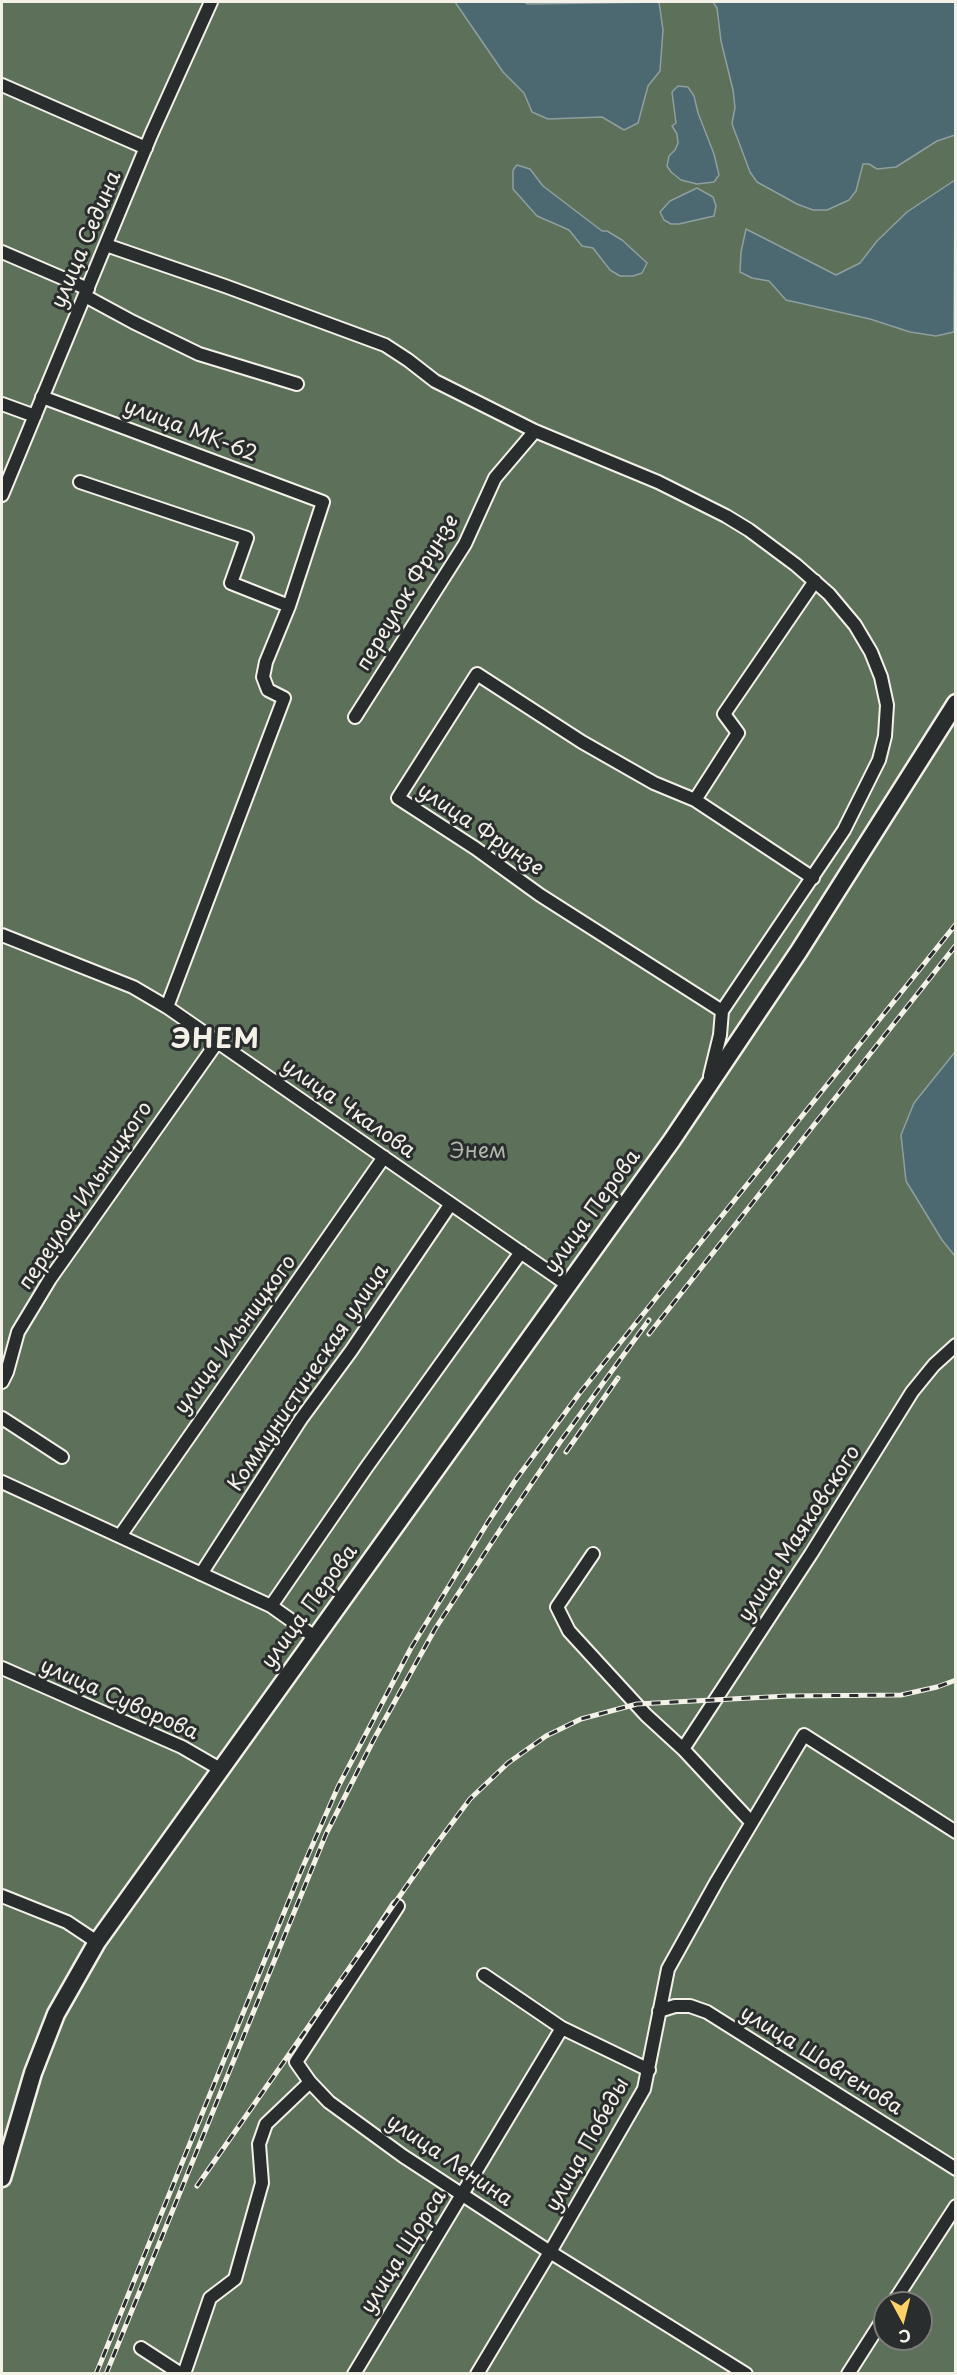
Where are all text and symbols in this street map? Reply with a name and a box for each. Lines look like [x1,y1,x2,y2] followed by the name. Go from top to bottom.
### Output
[47,167,127,313] street label: улица Седина
[120,394,260,468] street label: улица МК-62
[351,510,465,676] street label: переулок Фрунзе
[412,779,548,881] street label: улица Фрунзе
[172,1025,260,1057] district label: ЭНЕМ
[276,1054,420,1164] street label: улица Чкалова
[14,1097,158,1295] street label: переулок Ильницкого
[450,1139,506,1165] park label: Энем
[540,1145,646,1279] street label: улица Перова
[170,1250,302,1420] street label: улица Ильницкого
[224,1260,394,1496] street label: Коммунистическая улица
[733,1441,867,1627] street label: улица Маяковского
[257,1540,363,1674] street label: улица Перова
[36,1654,202,1746] street label: улица Суворова
[735,2001,907,2121] street label: улица Шовгенова
[541,2074,635,2216] street label: улица Победы
[381,2109,517,2213] street label: улица Ленина
[356,2185,452,2319] street label: улица Щорса
[873,2291,933,2351] north arrow
[898,2324,912,2350] text: С

